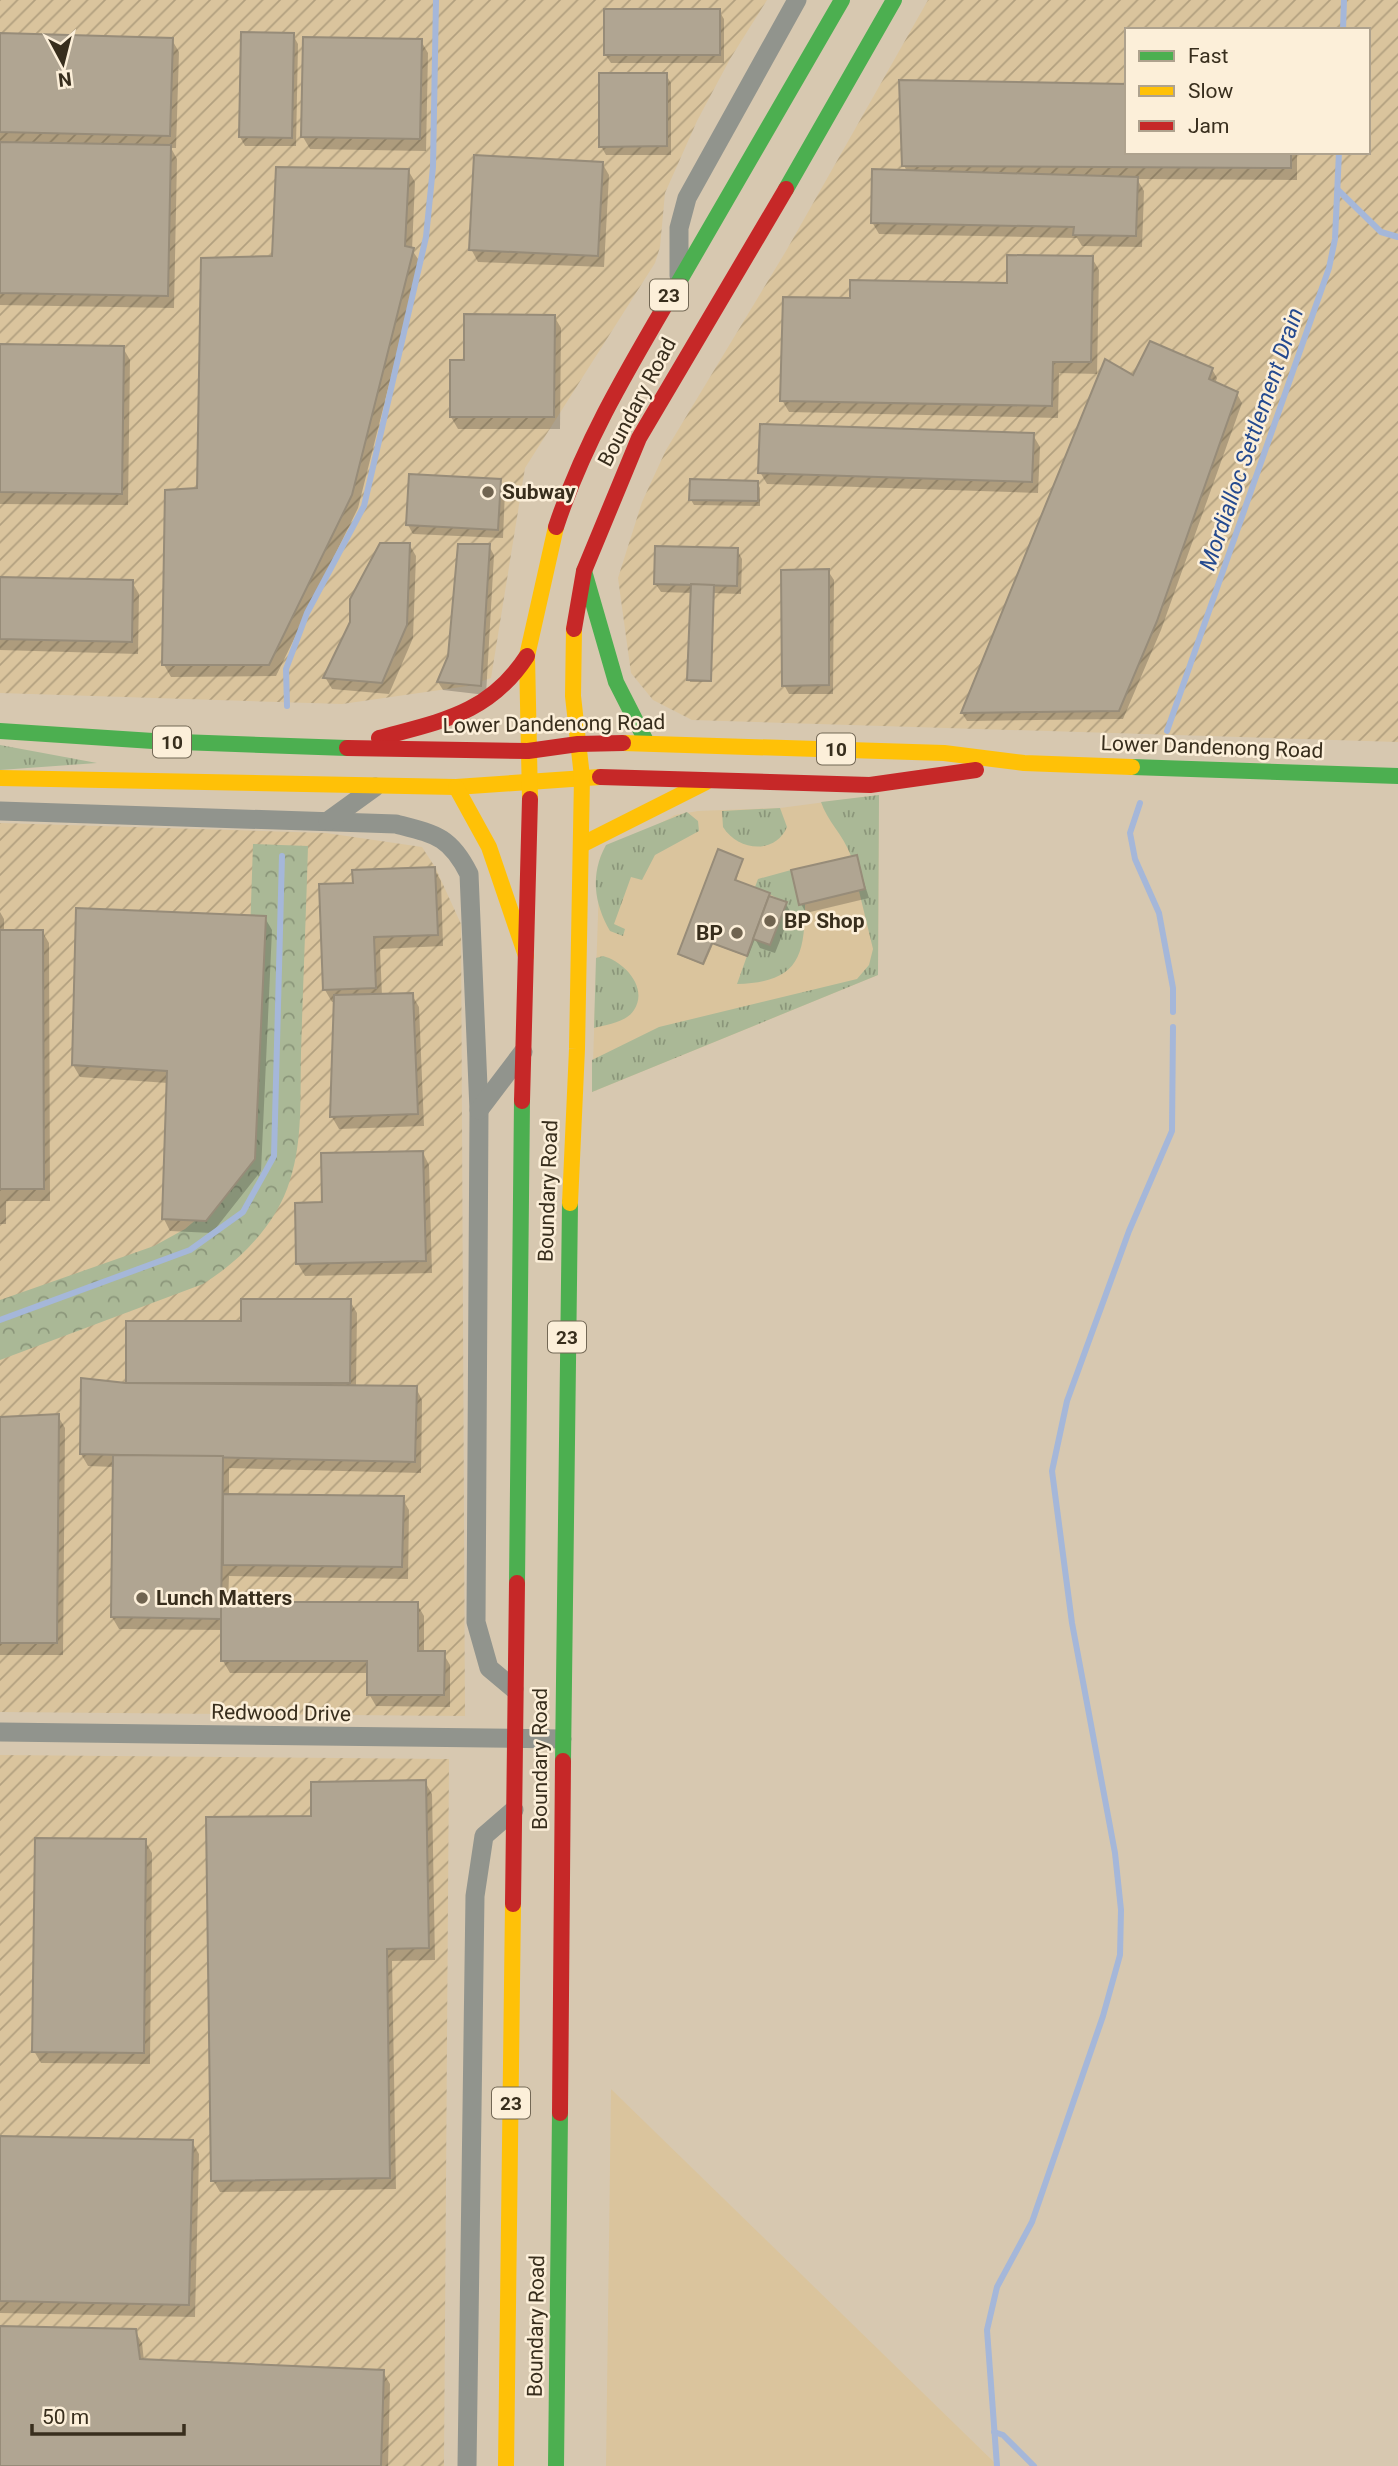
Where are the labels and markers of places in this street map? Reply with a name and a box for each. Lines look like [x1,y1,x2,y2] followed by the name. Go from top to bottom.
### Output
[502,480,576,504] place label: Subway
[480,484,496,500] marker: Subway
[784,909,865,933] place label: BP Shop
[762,913,778,929] marker: BP Shop
[696,921,723,945] place label: BP
[729,925,745,941] marker: BP
[156,1586,292,1610] place label: Lunch Matters
[134,1590,150,1606] marker: Lunch Matters

